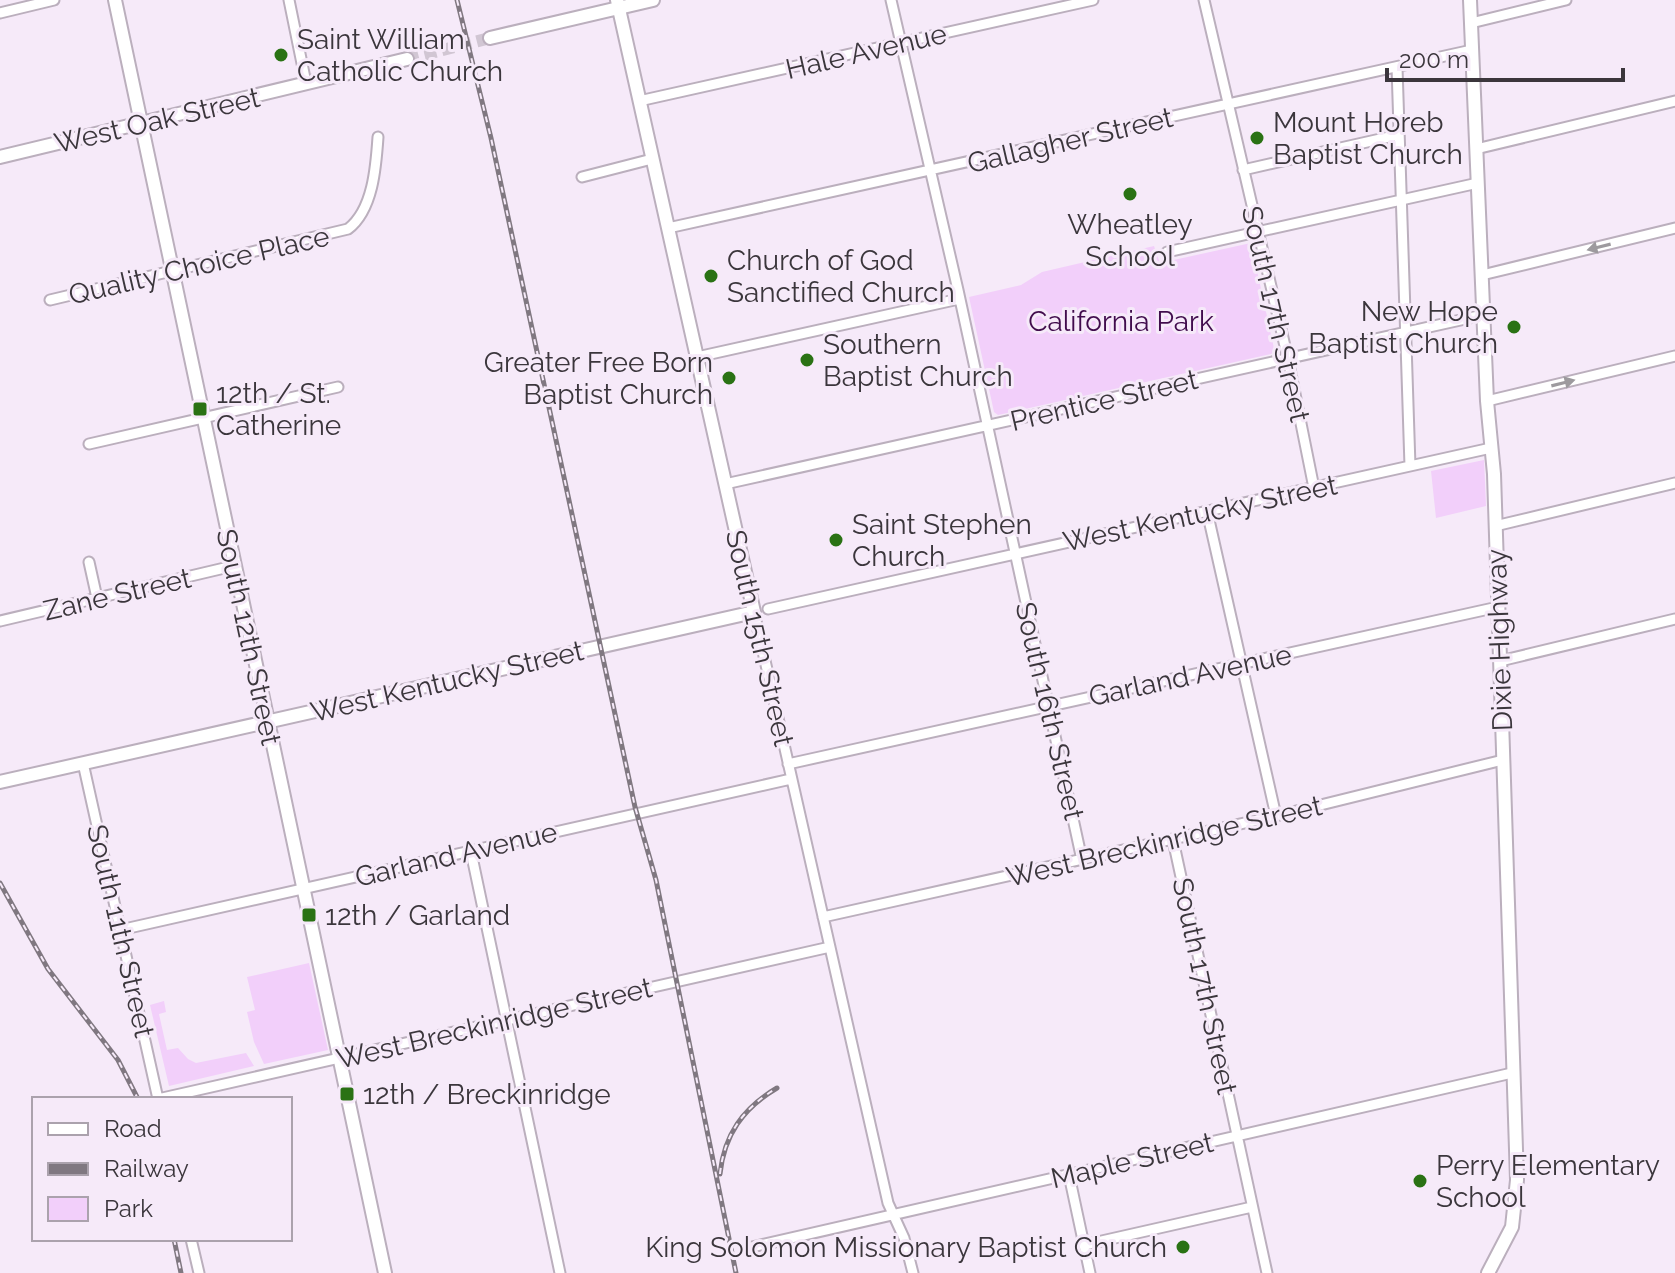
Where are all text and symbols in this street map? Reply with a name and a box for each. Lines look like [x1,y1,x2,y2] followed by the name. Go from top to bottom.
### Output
[782,17,950,86] street label: Hale Avenue
[297,23,503,88] place label: Saint William Catholic Church
[1387,32,1623,82] scale bar
[1399,45,1469,74] text: 200 m
[272,46,290,64] marker: Saint William Catholic Church
[51,81,264,160] street label: West Oak Street
[964,101,1177,180] street label: Gallagher Street
[1273,106,1463,171] place label: Mount Horeb Baptist Church
[1248,129,1266,147] marker: Mount Horeb Baptist Church
[1121,185,1139,203] marker: Wheatley School
[1235,203,1317,426] street label: South 17th Street
[1067,208,1193,273] place label: Wheatley School
[66,219,333,312] street label: Quality Choice Place
[1587,241,1612,253] one-way arrow
[727,244,955,309] place label: Church of God Sanctified Church
[702,267,720,285] marker: Church of God Sanctified Church
[1308,295,1498,360] place label: New Hope Baptist Church
[1028,305,1214,338] park label: California Park
[1505,318,1523,336] marker: New Hope Baptist Church
[823,328,1013,393] place label: Southern Baptist Church
[484,346,713,411] place label: Greater Free Born Baptist Church
[798,351,816,369] marker: Southern Baptist Church
[1007,363,1202,438] street label: Prentice Street
[720,369,738,387] marker: Greater Free Born Baptist Church
[1551,376,1576,389] one-way arrow
[216,377,341,442] place label: 12th / St. Catherine
[191,400,209,418] marker: 12th / St. Catherine
[1060,468,1341,559] street label: West Kentucky Street
[852,508,1032,573] place label: Saint Stephen Church
[209,526,288,749] street label: South 12th Street
[719,527,801,750] street label: South 15th Street
[827,531,845,549] marker: Saint Stephen Church
[1480,548,1519,732] street label: Dixie Highway
[40,561,195,627] street label: Zane Street
[1008,599,1091,824] street label: South 16th Street
[307,634,587,729] street label: West Kentucky Street
[1086,638,1294,713] street label: Garland Avenue
[1003,789,1326,894] street label: West Breckinridge Street
[352,815,560,894] street label: Garland Avenue
[80,821,161,1041] street label: South 11th Street
[1165,875,1244,1098] street label: South 17th Street
[325,899,510,932] place label: 12th / Garland
[300,906,318,924] marker: 12th / Garland
[333,971,656,1076] street label: West Breckinridge Street
[363,1078,611,1111] place label: 12th / Breckinridge
[338,1085,356,1103] marker: 12th / Breckinridge
[32,1097,292,1241] legend
[104,1114,162,1143] text: Road
[1048,1126,1217,1195] street label: Maple Street
[1436,1149,1660,1214] place label: Perry Elementary School
[104,1154,189,1183] text: Railway
[1411,1172,1429,1190] marker: Perry Elementary School
[104,1194,153,1223] text: Park
[645,1231,1167,1264] place label: King Solomon Missionary Baptist Church
[1174,1238,1192,1256] marker: King Solomon Missionary Baptist Church

